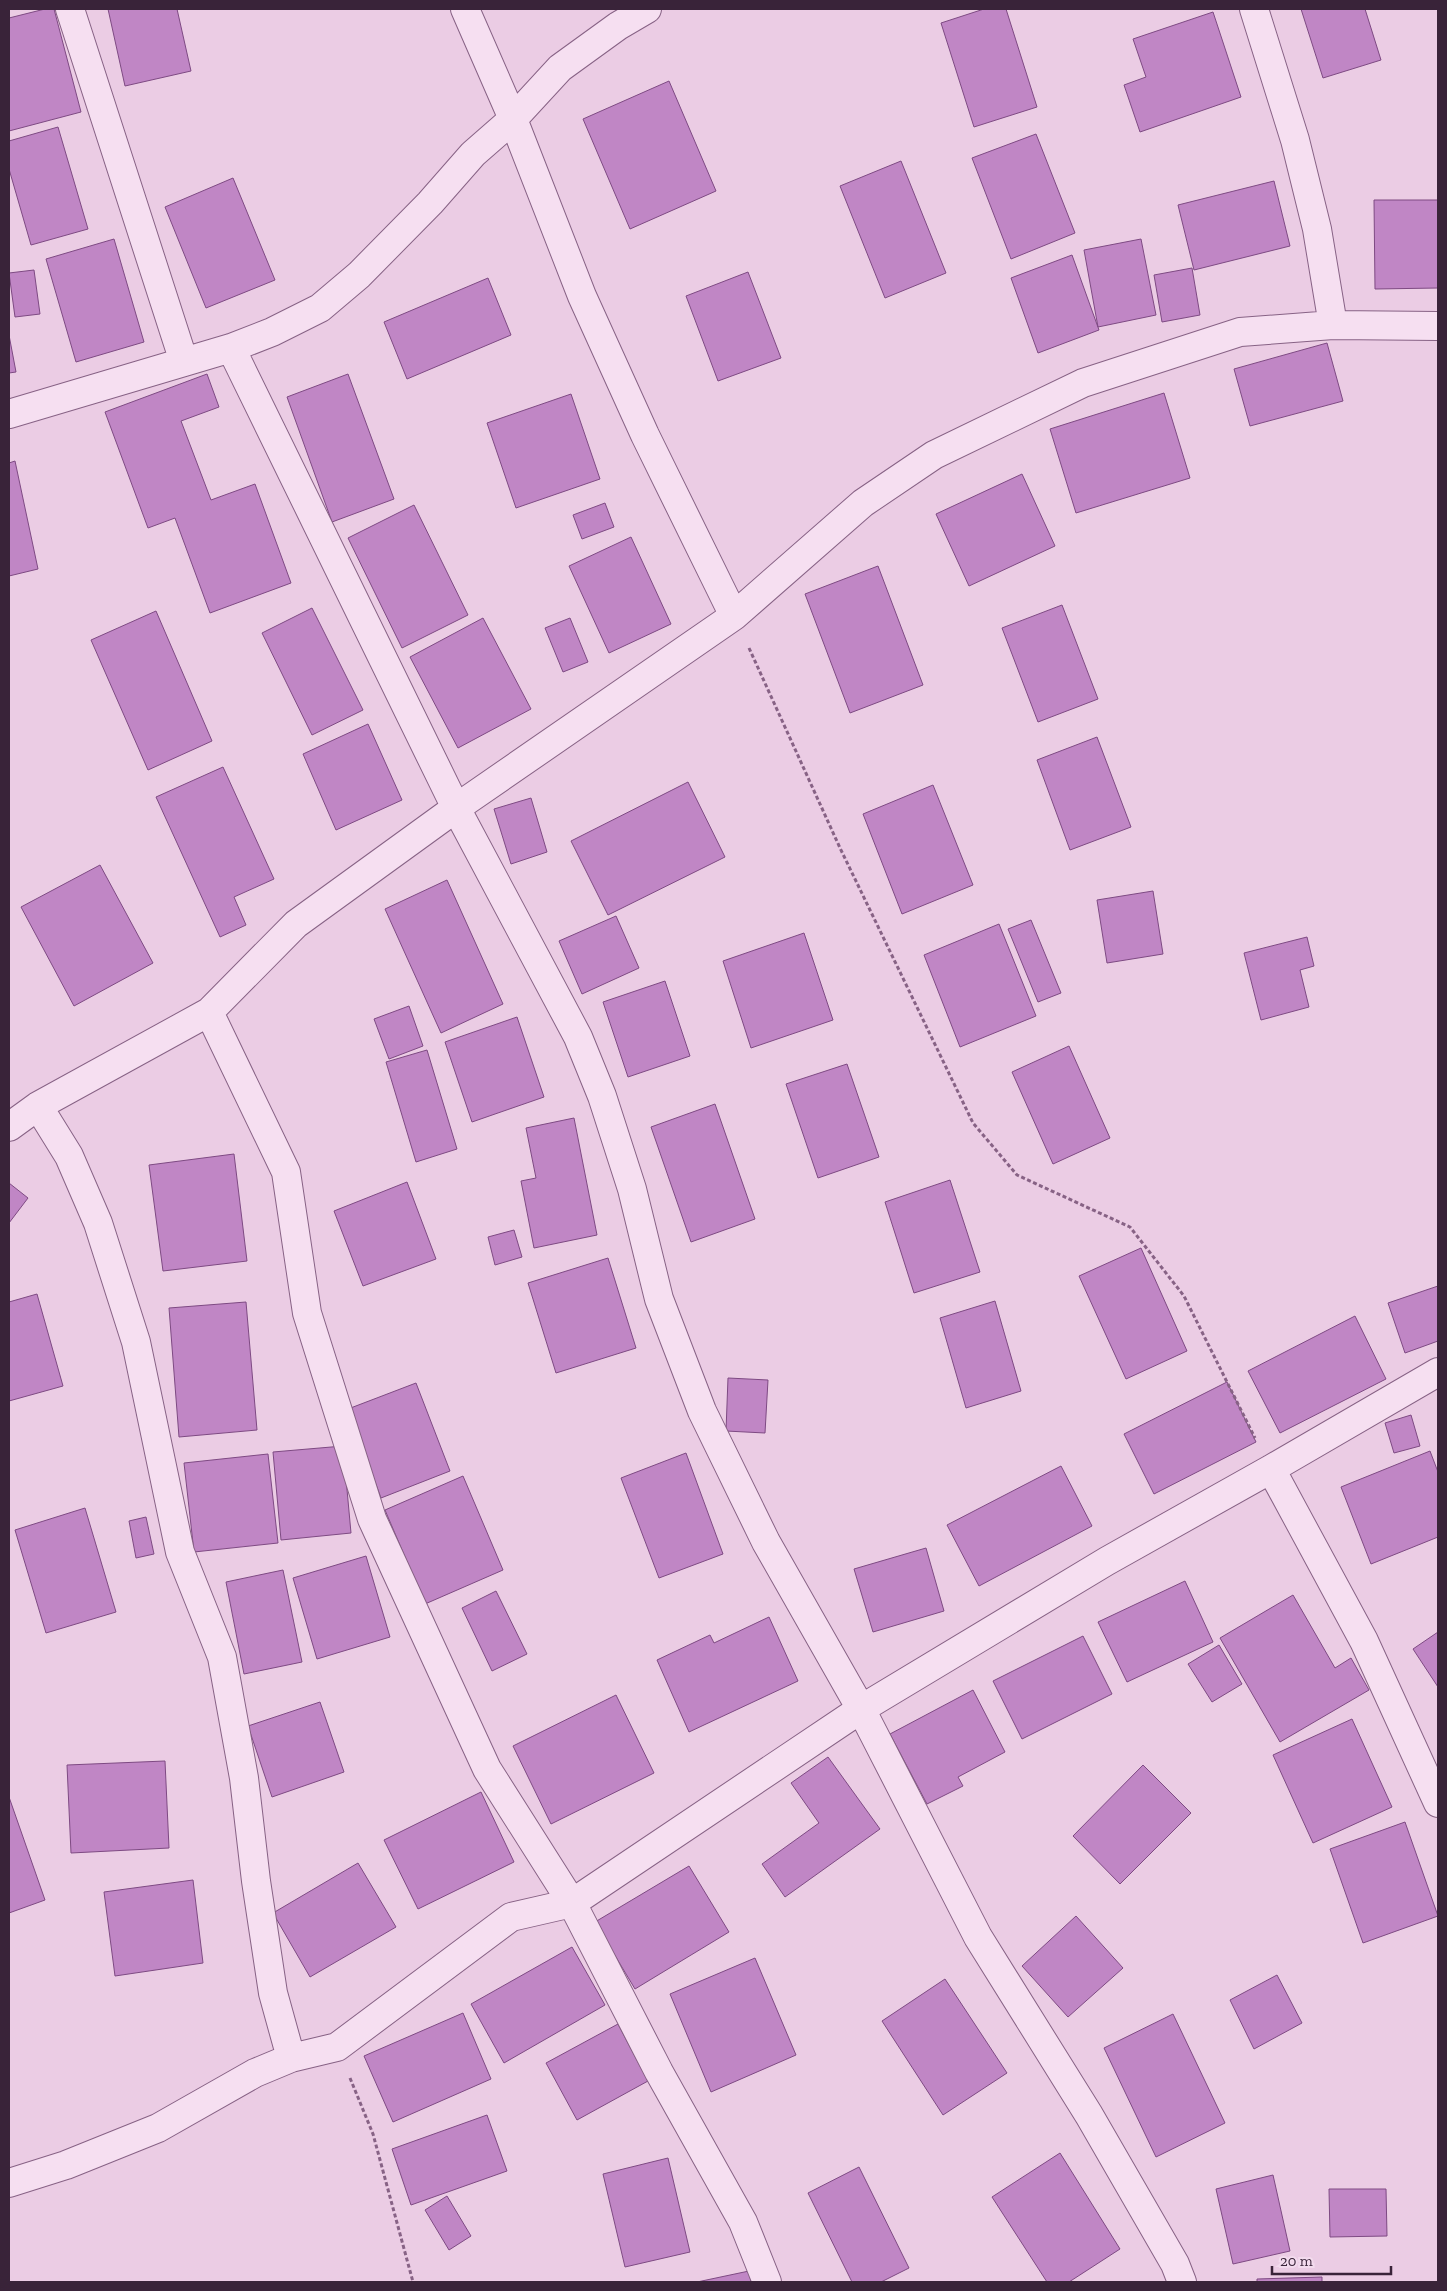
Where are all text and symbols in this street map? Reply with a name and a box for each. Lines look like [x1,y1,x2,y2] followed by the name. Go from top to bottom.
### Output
[1272,2244,1391,2276] scale bar
[1280,2252,1313,2270] text: 20 m

